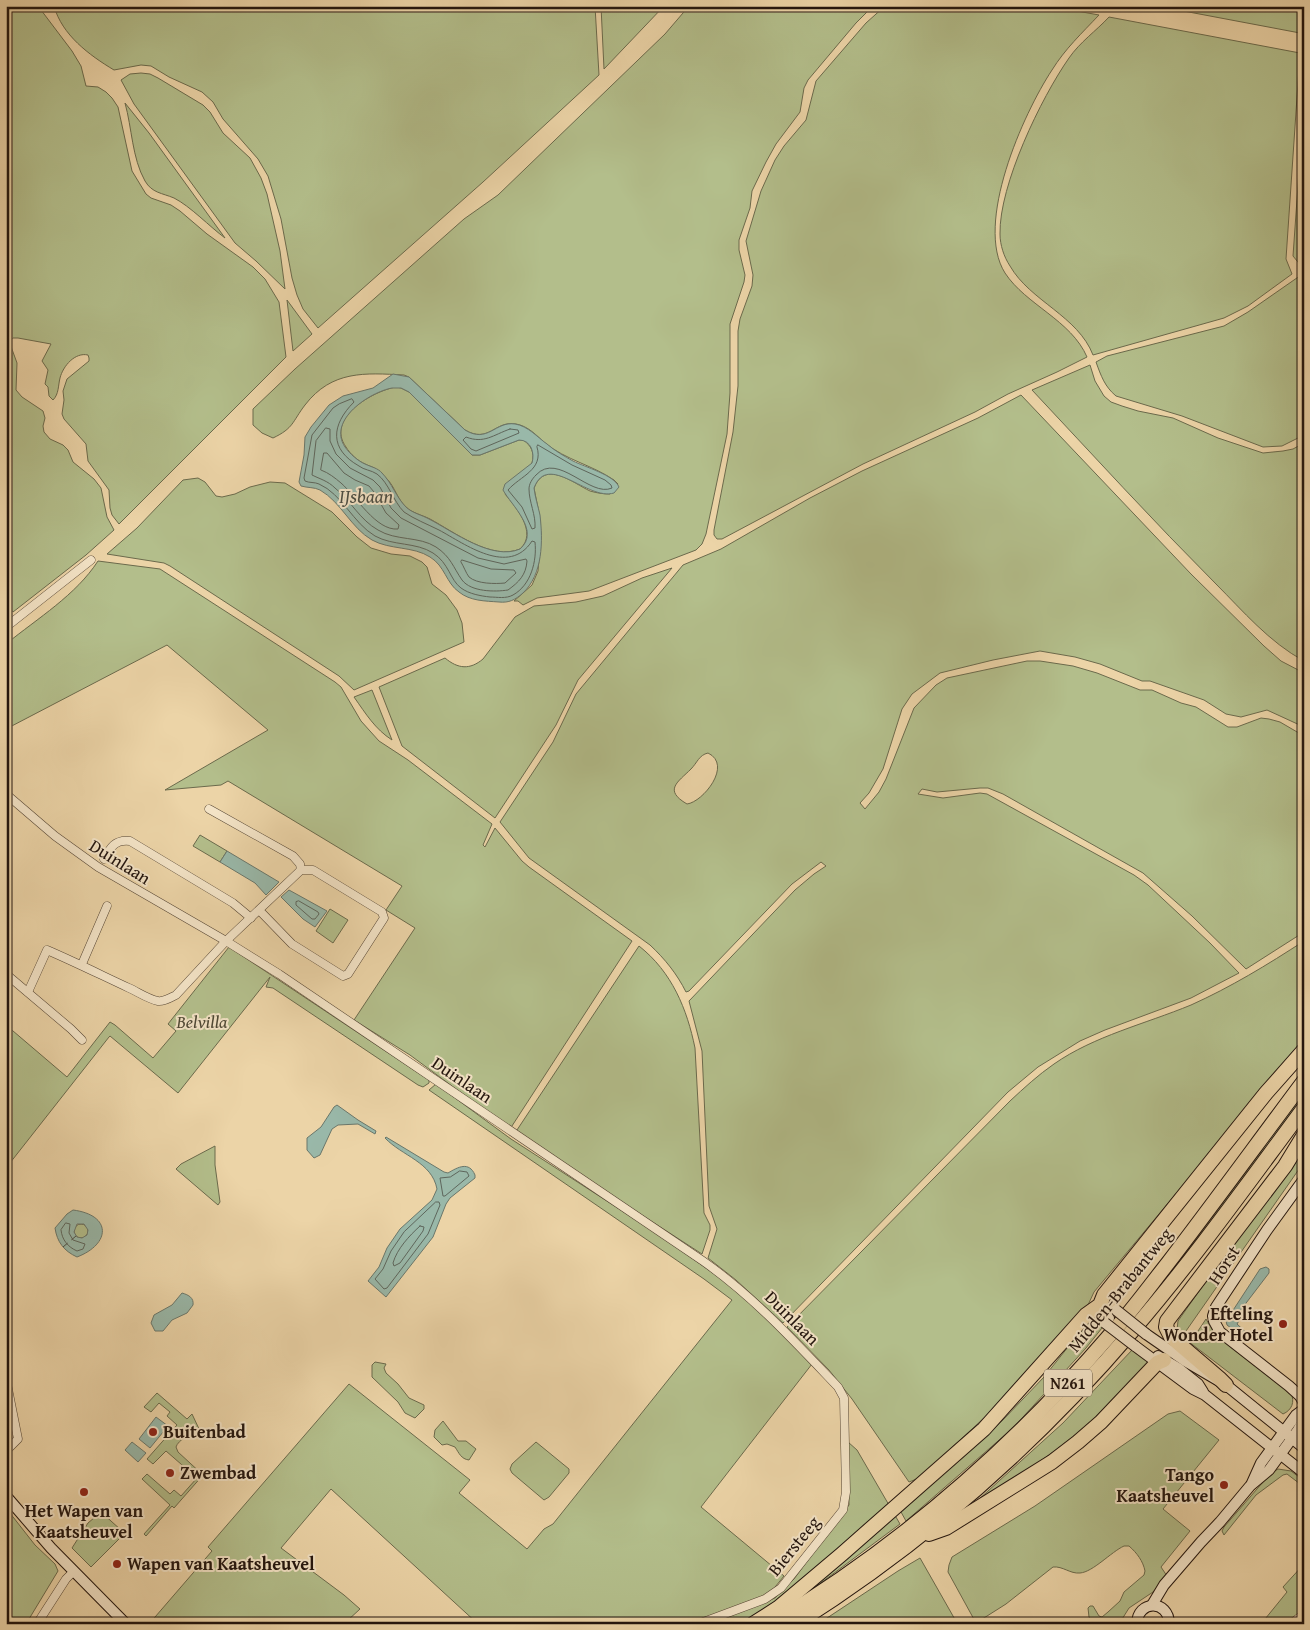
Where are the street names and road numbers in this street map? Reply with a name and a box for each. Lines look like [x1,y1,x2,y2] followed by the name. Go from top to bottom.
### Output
[84,832,156,891] street label: Duinlaan
[427,1049,498,1110] street label: Duinlaan
[1061,1221,1179,1358] street label: Midden-Brabantweg
[1201,1239,1247,1290] street label: Horst
[759,1284,826,1351] street label: Duinlaan
[1044,1370,1092,1396] road number: N261
[761,1510,826,1582] street label: Biersteeg

